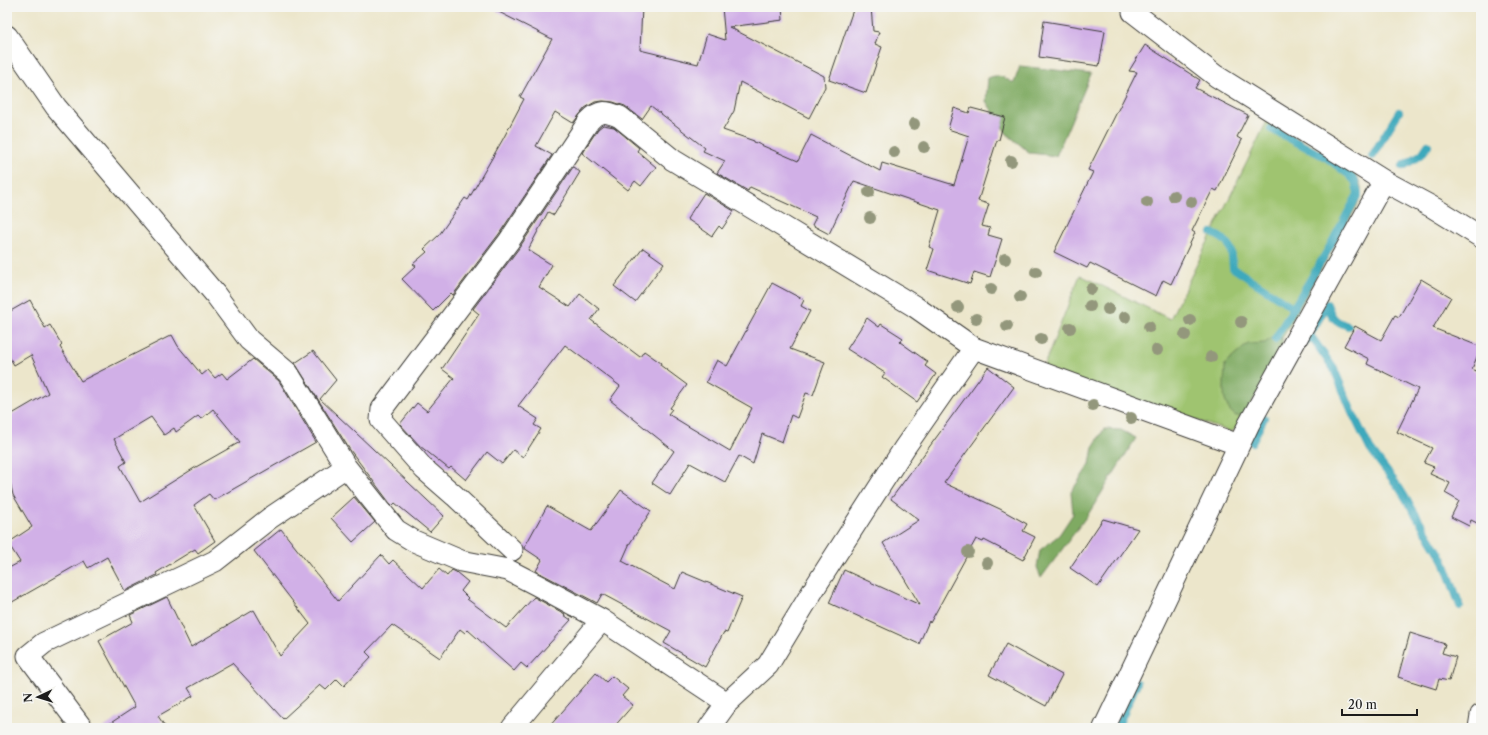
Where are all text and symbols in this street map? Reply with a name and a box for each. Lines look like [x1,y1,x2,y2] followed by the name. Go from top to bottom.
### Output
[18,677,58,717] north arrow
[1342,691,1417,717] scale bar
[21,692,35,703] text: N
[1348,697,1377,712] text: 20 m

